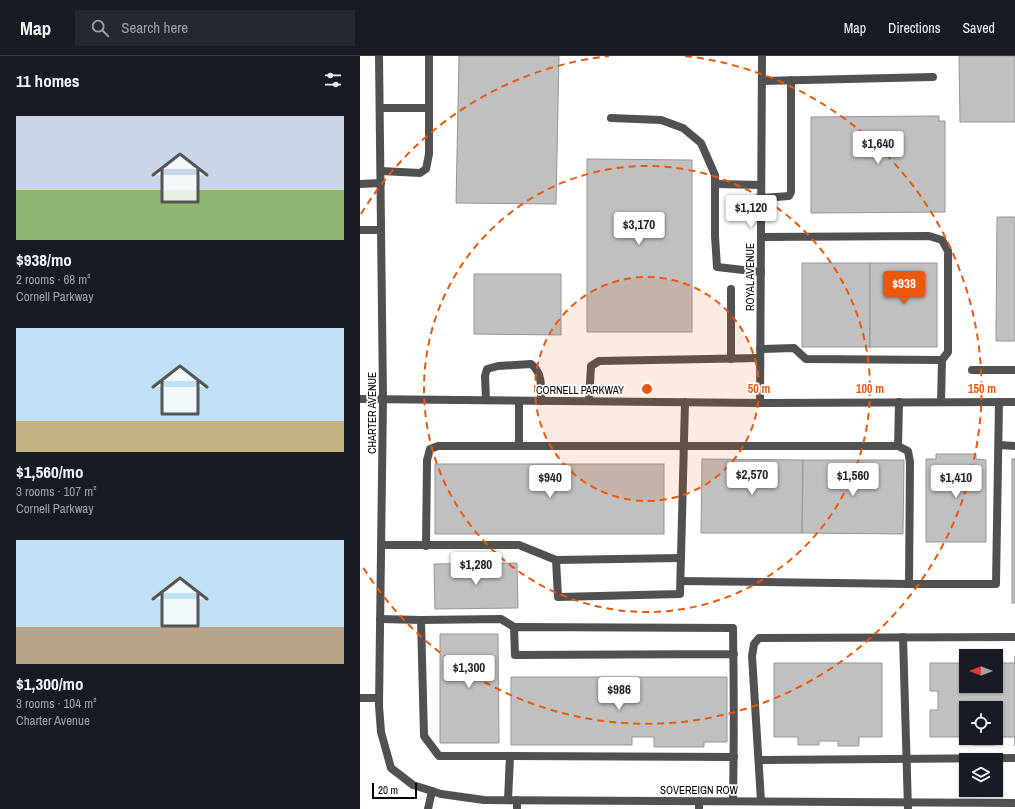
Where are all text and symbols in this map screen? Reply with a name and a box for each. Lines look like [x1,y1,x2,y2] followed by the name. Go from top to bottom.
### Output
[75,10,355,46] search box
[20,15,51,41] text: Map
[89,17,111,39] icon: search
[121,17,188,38] text: Search here
[844,19,866,37] text: Map
[888,19,940,37] text: Directions
[962,19,995,37] text: Saved
[16,69,80,92] text: 11 homes
[322,69,344,91] icon: filters
[845,131,911,165] pin: $1,640
[862,135,894,152] text: $1,640
[144,142,216,214] icon: home
[718,195,784,229] pin: $1,120
[735,199,767,216] text: $1,120
[606,212,672,246] pin: $3,170
[623,216,655,233] text: $3,170
[743,243,757,311] street label: ROYAL AVENUE
[16,248,72,271] text: $938/mo
[16,271,91,288] text: 2 rooms · 68 m²
[880,271,928,305] pin: $938
[892,275,916,292] text: $938
[16,288,94,305] text: Cornell Parkway
[144,354,216,426] icon: home
[365,372,379,454] street label: CHARTER AVENUE
[748,381,770,397] text: 50 m
[856,381,884,397] text: 100 m
[968,381,996,397] text: 150 m
[640,382,654,396] centre of rings
[536,383,624,397] street label: CORNELL PARKWAY
[16,460,83,483] text: $1,560/mo
[719,462,785,496] pin: $2,570
[820,463,886,497] pin: $1,560
[526,465,574,499] pin: $940
[923,465,989,499] pin: $1,410
[736,466,768,483] text: $2,570
[837,467,869,484] text: $1,560
[538,469,562,486] text: $940
[940,469,972,486] text: $1,410
[16,483,97,500] text: 3 rooms · 107 m²
[16,500,94,517] text: Cornell Parkway
[443,552,509,586] pin: $1,280
[460,556,492,573] text: $1,280
[144,566,216,638] icon: home
[959,649,1003,693] north arrow
[959,649,1003,797] map controls
[436,655,502,689] pin: $1,300
[453,659,485,676] text: $1,300
[16,672,83,695] text: $1,300/mo
[595,677,643,711] pin: $986
[607,681,631,698] text: $986
[16,695,97,712] text: 3 rooms · 104 m²
[959,701,1003,745] button: locate
[16,712,90,729] text: Charter Avenue
[959,753,1003,797] button: layers
[372,781,417,800] scale bar
[378,783,398,797] text: 20 m
[660,783,739,797] street label: SOVEREIGN ROW

